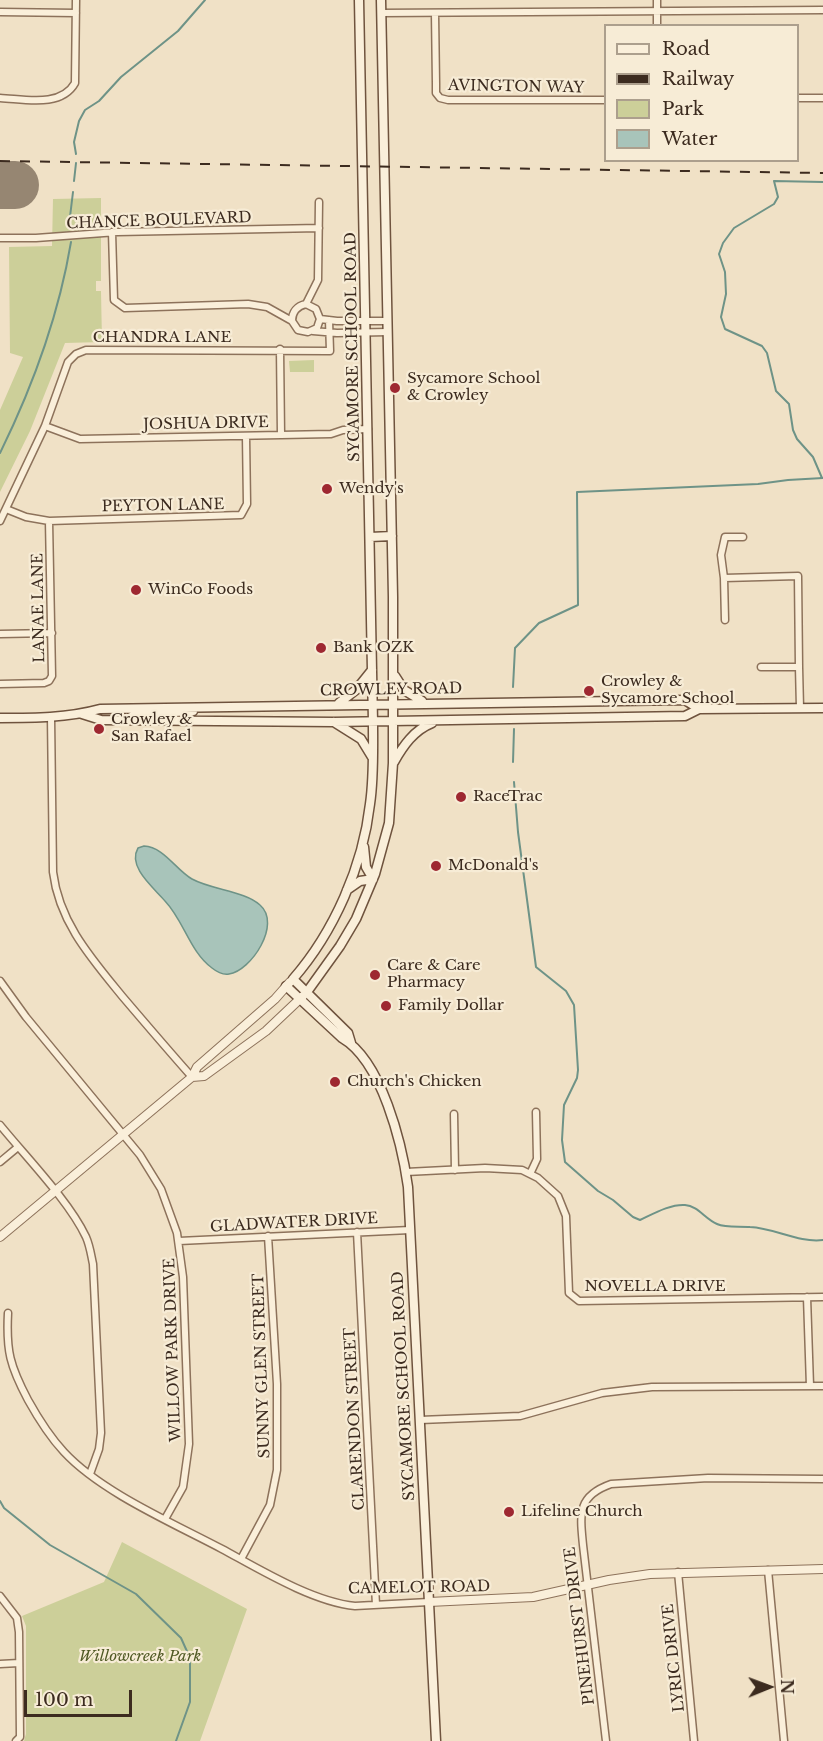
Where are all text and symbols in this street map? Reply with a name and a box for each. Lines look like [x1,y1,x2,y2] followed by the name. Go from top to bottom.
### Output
[604,24,799,162] legend
[662,38,710,60] text: Road
[662,68,734,90] text: Railway
[448,77,584,97] street label: AVINGTON WAY
[662,98,704,120] text: Park
[662,128,717,150] text: Water
[66,209,252,233] street label: CHANCE BOULEVARD
[342,232,364,462] street label: SYCAMORE SCHOOL ROAD
[93,329,231,347] street label: CHANDRA LANE
[407,370,540,405] place label: Sycamore School & Crowley
[388,381,402,395] marker: Sycamore School & Crowley
[143,414,269,434] street label: JOSHUA DRIVE
[339,480,404,498] place label: Wendy's
[320,482,334,496] marker: Wendy's
[101,496,225,516] street label: PEYTON LANE
[29,553,49,663] street label: LANAE LANE
[148,581,253,599] place label: WinCo Foods
[129,583,143,597] marker: WinCo Foods
[333,639,414,657] place label: Bank OZK
[314,641,328,655] marker: Bank OZK
[601,673,734,708] place label: Crowley & Sycamore School
[320,680,462,700] street label: CROWLEY ROAD
[582,684,596,698] marker: Crowley & Sycamore School
[111,711,193,746] place label: Crowley & San Rafael
[92,722,106,736] marker: Crowley & San Rafael
[473,788,542,806] place label: RaceTrac
[454,790,468,804] marker: RaceTrac
[448,857,539,875] place label: McDonald's
[429,859,443,873] marker: McDonald's
[387,957,481,992] place label: Care & Care Pharmacy
[368,968,382,982] marker: Care & Care Pharmacy
[398,997,504,1015] place label: Family Dollar
[379,999,393,1013] marker: Family Dollar
[347,1073,482,1091] place label: Church's Chicken
[328,1075,342,1089] marker: Church's Chicken
[210,1210,378,1236] street label: GLADWATER DRIVE
[161,1258,185,1442] street label: WILLOW PARK DRIVE
[389,1271,419,1501] street label: SYCAMORE SCHOOL ROAD
[250,1273,274,1459] street label: SUNNY GLEN STREET
[584,1278,726,1296] street label: NOVELLA DRIVE
[341,1327,369,1511] street label: CLARENDON STREET
[521,1503,643,1521] place label: Lifeline Church
[502,1505,516,1519] marker: Lifeline Church
[561,1546,599,1706] street label: PINEHURST DRIVE
[348,1578,490,1598] street label: CAMELOT ROAD
[659,1603,689,1713] street label: LYRIC DRIVE
[79,1648,201,1666] park label: Willowcreek Park
[739,1657,799,1717] north arrow
[27,1678,135,1716] scale bar
[777,1679,797,1694] text: N
[35,1689,93,1711] text: 100 m

